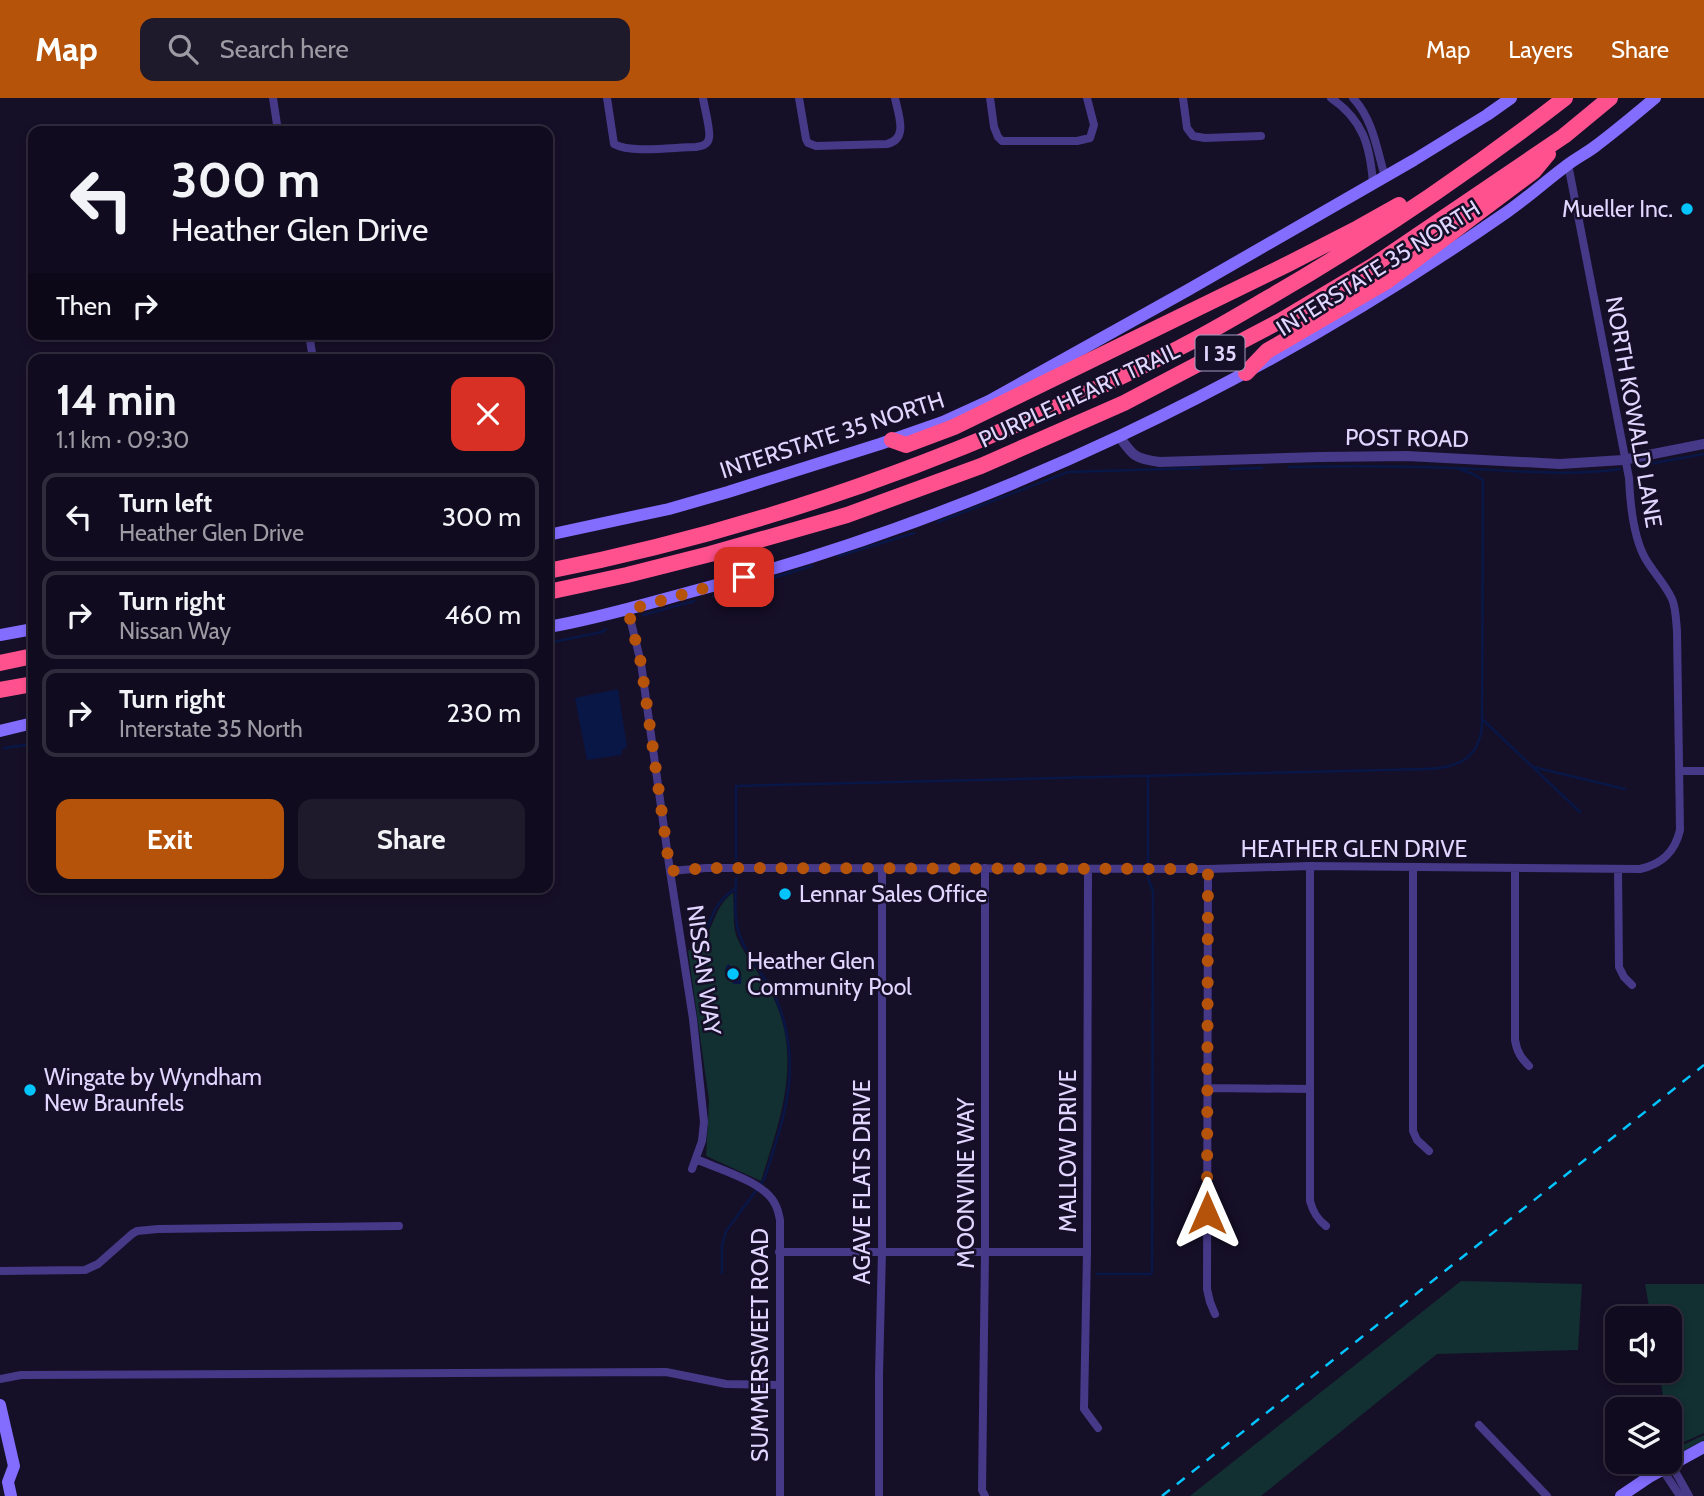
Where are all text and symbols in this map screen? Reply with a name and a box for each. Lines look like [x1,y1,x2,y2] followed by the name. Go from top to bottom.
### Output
[140,18,630,81] search box
[35,29,98,69] text: Map
[164,30,202,68] icon: search
[220,33,349,65] text: Search here
[1426,35,1470,64] text: Map
[1508,35,1573,64] text: Layers
[1611,35,1669,64] text: Share
[171,150,320,209] text: 300 m
[56,154,147,245] icon: left
[1271,194,1485,342] street label: INTERSTATE 35 NORTH
[1562,195,1673,223] place label: Mueller Inc.
[1679,201,1695,217] marker: Mueller Inc.
[171,210,428,249] text: Heather Glen Drive
[126,287,164,325] icon: right
[56,290,112,322] text: Then
[1600,294,1668,530] street label: NORTH KOWALD LANE
[974,336,1184,454] street label: PURPLE HEART TRAIL
[1196,336,1244,370] road number: I 35
[56,374,177,426] text: 14 min
[451,377,525,451] button: close
[716,385,948,485] street label: INTERSTATE 35 NORTH
[1345,423,1469,453] street label: POST ROAD
[56,426,189,454] text: 1.1 km · 09:30
[119,487,212,519] text: Turn left
[60,498,98,536] icon: left
[442,501,521,533] text: 300 m
[119,519,304,547] text: Heather Glen Drive
[714,547,774,607] pin
[725,558,763,596] icon: arrive
[119,585,225,617] text: Turn right
[60,596,98,634] icon: right
[444,599,521,631] text: 460 m
[119,617,231,645] text: Nissan Way
[119,683,225,715] text: Turn right
[60,694,98,732] icon: right
[447,697,521,729] text: 230 m
[119,715,303,743] text: Interstate 35 North
[56,799,284,879] button: Exit
[298,799,525,879] button: Share
[1241,835,1467,863] street label: HEATHER GLEN DRIVE
[799,880,988,908] place label: Lennar Sales Office
[777,886,793,902] marker: Lennar Sales Office
[681,903,727,1038] street label: NISSAN WAY
[747,947,912,1001] place label: Heather Glen Community Pool
[725,966,741,982] marker: Heather Glen Community Pool
[44,1063,262,1117] place label: Wingate by Wyndham New Braunfels
[1054,1069,1082,1233] street label: MALLOW DRIVE
[848,1080,876,1284] street label: AGAVE FLATS DRIVE
[22,1082,38,1098] marker: Wingate by Wyndham New Braunfels
[952,1097,980,1268] street label: MOONVINE WAY
[1170,1176,1244,1250] position arrow
[746,1228,774,1462] street label: SUMMERSWEET ROAD
[1605,1306,1682,1474] map controls
[1605,1306,1682,1383] button: sound
[1605,1397,1682,1474] button: layers

